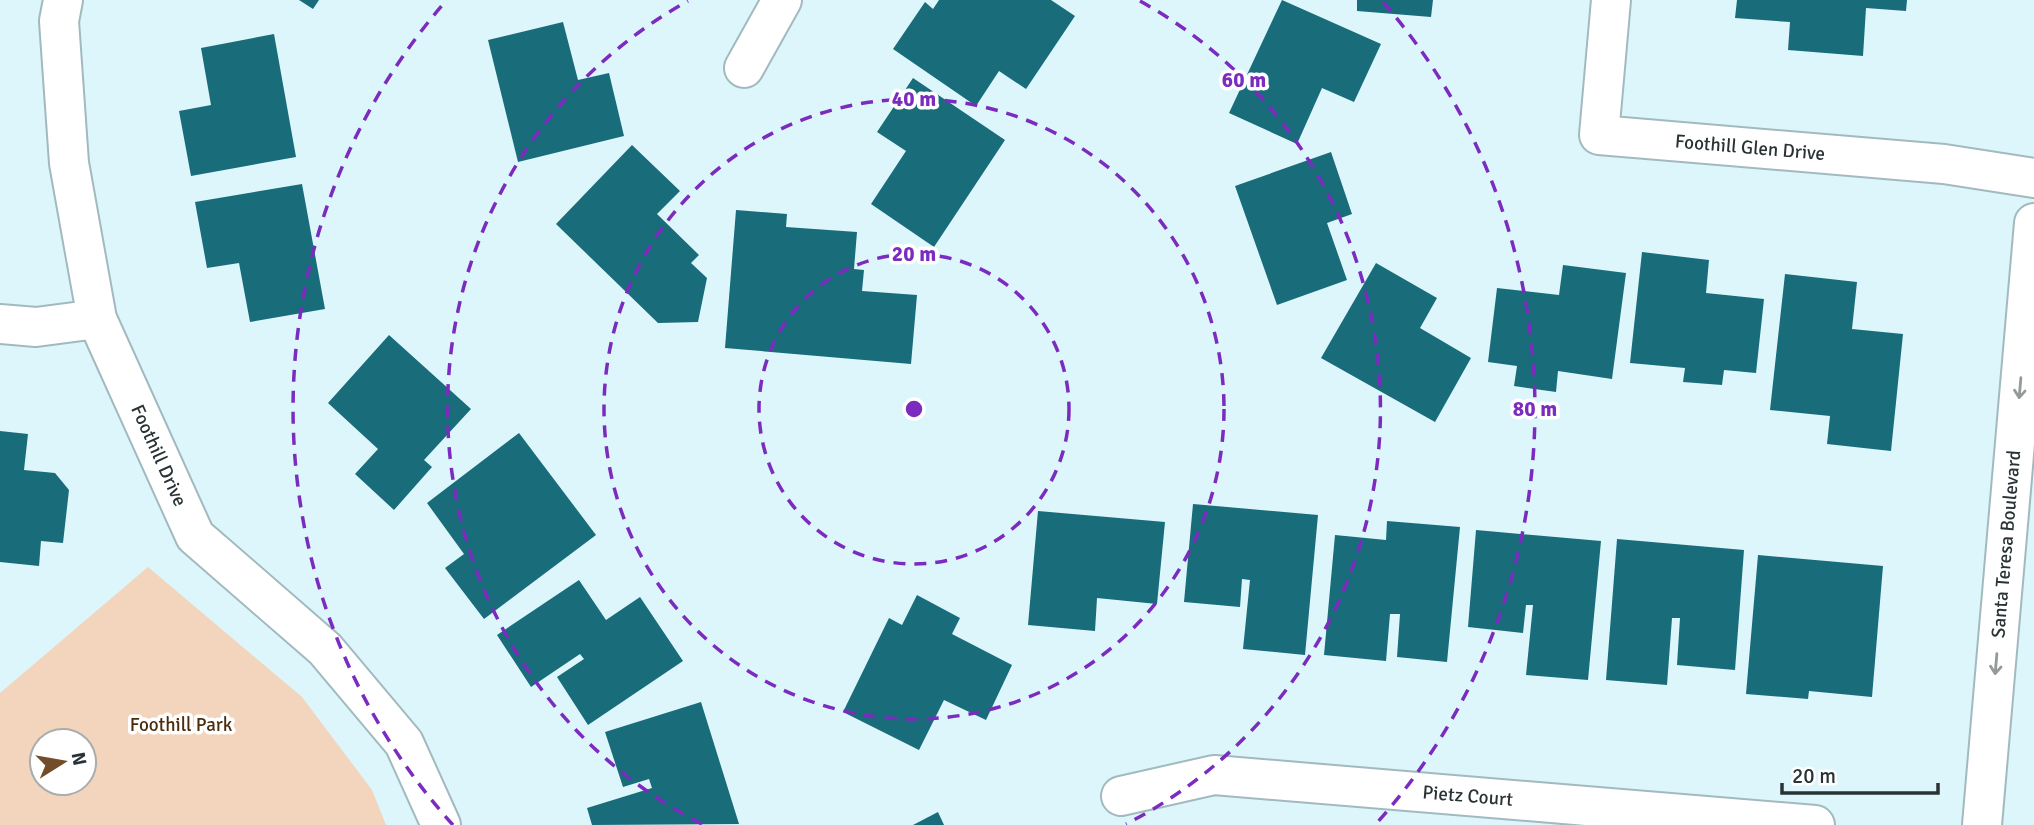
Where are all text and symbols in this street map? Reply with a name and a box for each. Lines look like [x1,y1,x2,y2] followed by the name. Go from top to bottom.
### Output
[1222,67,1266,93] text: 60 m
[892,86,936,112] text: 40 m
[1674,129,1826,166] street label: Foothill Glen Drive
[892,241,936,267] text: 20 m
[2013,376,2026,399] one-way arrow
[1513,396,1557,422] text: 80 m
[902,397,926,421] centre of rings
[125,401,192,510] street label: Foothill Drive
[1986,449,2026,639] street label: Santa Teresa Boulevard
[1989,652,2002,674] one-way arrow
[130,713,233,737] park label: Foothill Park
[28,727,98,797] north arrow
[66,750,92,768] text: N
[1782,752,1938,796] scale bar
[1792,763,1836,789] text: 20 m
[1422,780,1514,812] street label: Pietz Court

